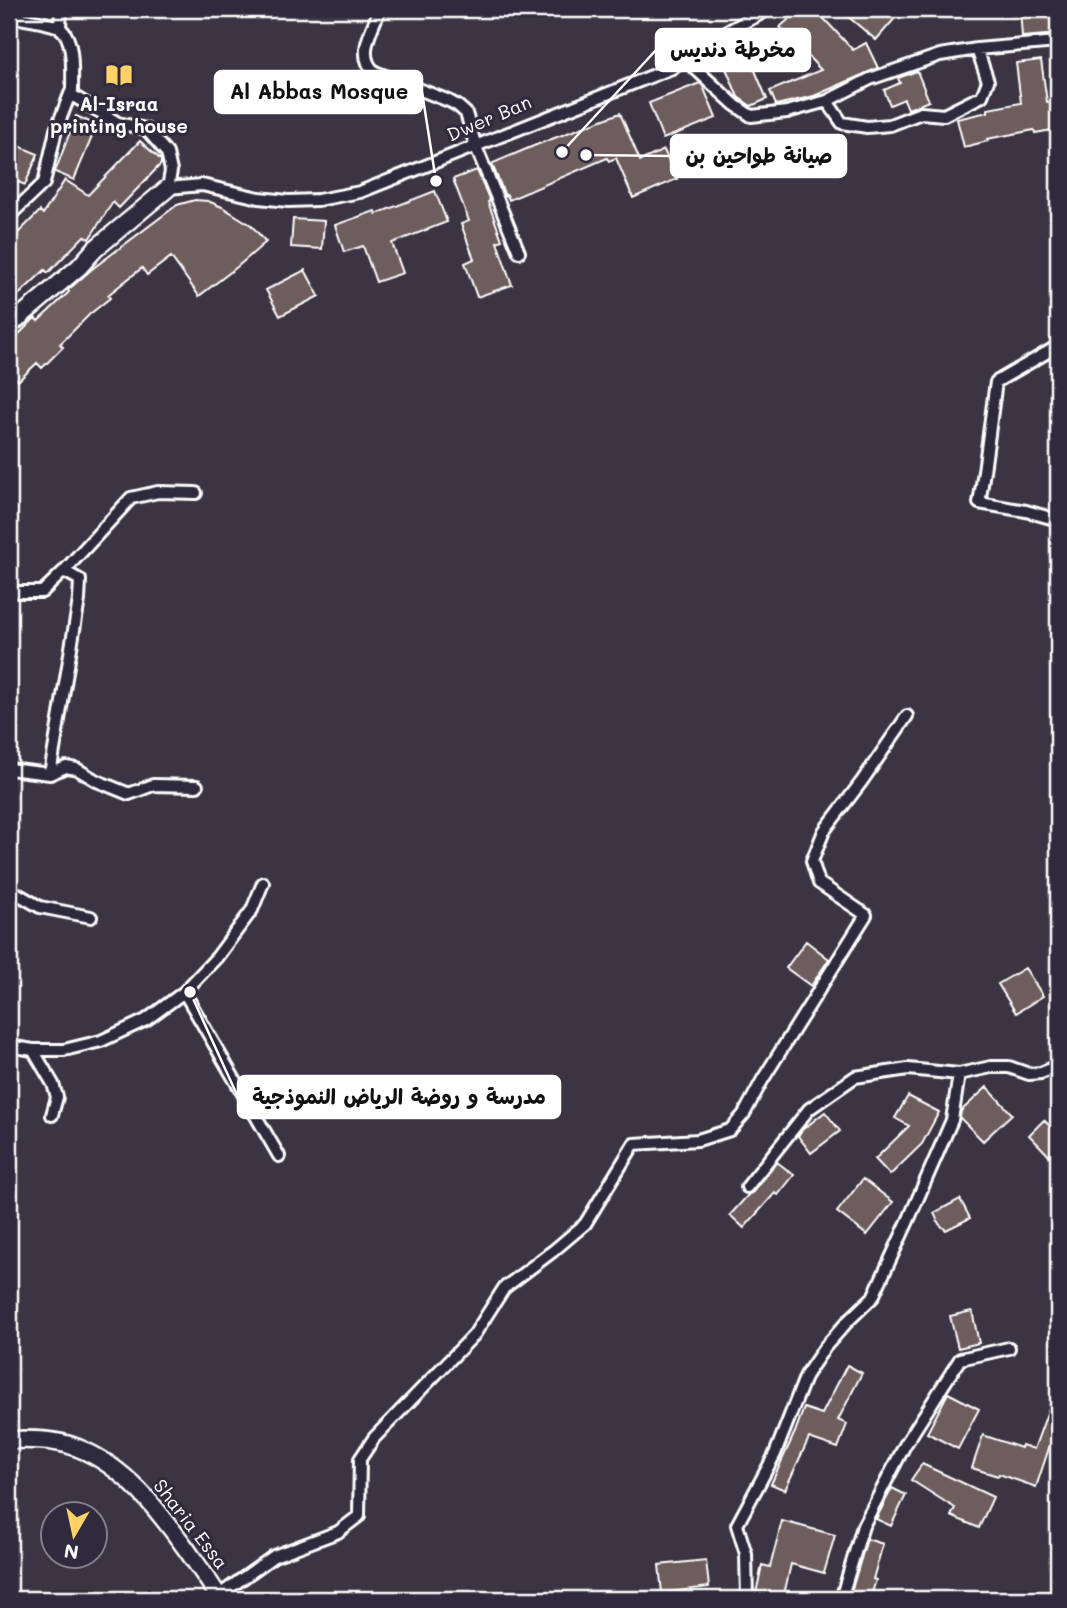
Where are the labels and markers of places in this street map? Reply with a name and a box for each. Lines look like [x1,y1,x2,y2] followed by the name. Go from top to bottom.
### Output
[656,29,810,71] callout: مخرطة دنديس
[104,60,134,90] library icon: Al-Israa printing house
[215,71,422,113] callout: Al Abbas Mosque
[50,91,188,138] place label: Al-Israa printing house
[671,135,846,177] callout: صيانة طواحين بن
[238,1076,560,1118] callout: مدرسة و روضة الرياض النموذجية

